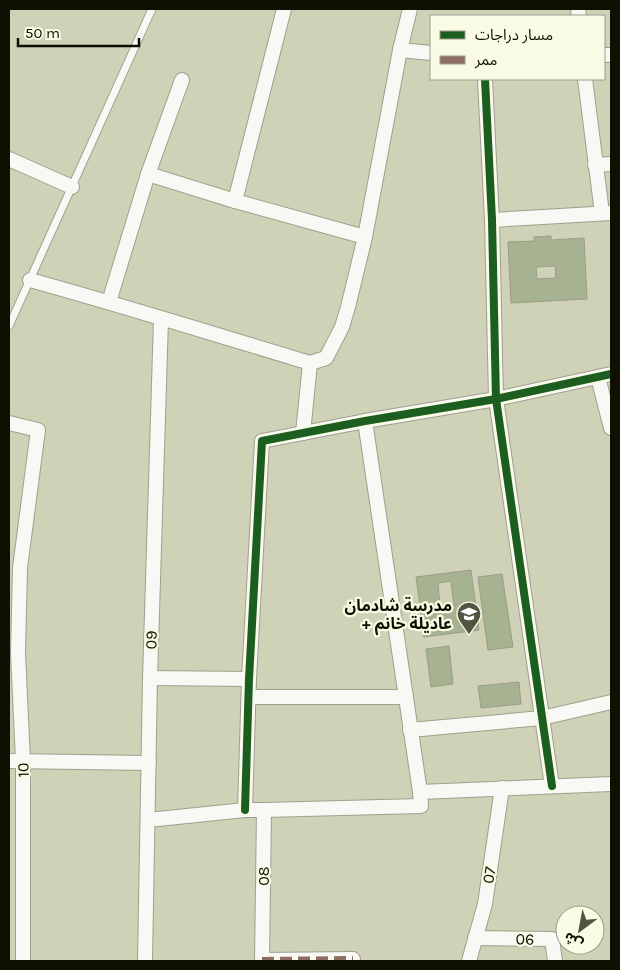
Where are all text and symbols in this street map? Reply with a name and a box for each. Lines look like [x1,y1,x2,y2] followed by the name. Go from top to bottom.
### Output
[18,15,139,47] scale bar
[430,15,605,80] legend
[25,24,60,42] text: 50 m
[475,26,553,44] text: مسار دراجات
[474,51,498,69] text: ممر
[345,596,452,636] place label: مدرسة شادمان + عاديلة خانم
[456,601,482,635] school or university icon: مدرسة شادمان + عاديلة خانم
[141,630,161,650] street label: 09
[13,762,33,778] street label: 10
[478,865,500,885] street label: 07
[254,866,273,886] street label: 08
[555,905,605,955] north arrow
[561,928,586,953] text: ش
[516,929,534,949] street label: 06

